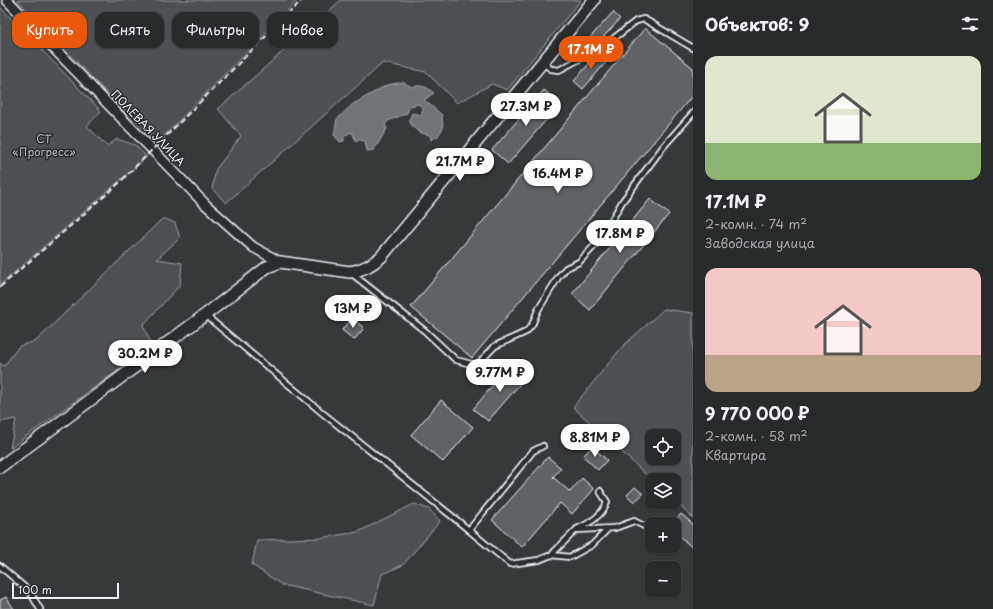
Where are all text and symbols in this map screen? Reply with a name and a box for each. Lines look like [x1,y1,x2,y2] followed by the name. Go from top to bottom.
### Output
[705,11,809,37] text: Объектов: 9
[12,12,87,48] chip: Купить
[95,12,164,48] chip: Снять
[172,12,259,48] chip: Фильтры
[267,12,338,48] chip: Новое
[959,13,981,35] icon: filters
[554,36,628,70] pin: 17.1M ₽
[568,39,614,58] text: 17.1M ₽
[807,82,879,154] icon: home
[108,86,190,170] street label: ПОЛЕВАЯ УЛИЦА
[489,93,563,127] pin: 27.3M ₽
[500,96,552,115] text: 27.3M ₽
[12,130,76,160] park label: СТ «Прогресс»
[423,148,497,182] pin: 21.7M ₽
[435,151,485,170] text: 21.7M ₽
[521,160,595,194] pin: 16.4M ₽
[532,163,584,182] text: 16.4M ₽
[705,188,766,214] text: 17.1M ₽
[705,214,807,233] text: 2-комн. · 74 m²
[583,220,657,254] pin: 17.8M ₽
[595,223,645,242] text: 17.8M ₽
[705,233,815,252] text: Заводская улица
[807,294,879,366] icon: home
[325,295,381,329] pin: 13M ₽
[334,298,372,317] text: 13M ₽
[108,340,182,374] pin: 30.2M ₽
[117,343,173,362] text: 30.2M ₽
[463,359,537,393] pin: 9.77M ₽
[475,362,525,381] text: 9.77M ₽
[705,400,809,426] text: 9 770 000 ₽
[558,424,632,458] pin: 8.81M ₽
[705,426,807,445] text: 2-комн. · 58 m²
[570,427,620,446] text: 8.81M ₽
[645,429,681,597] map controls
[645,429,681,465] button: locate
[705,445,766,464] text: Квартира
[645,473,681,509] button: layers
[645,517,681,553] button: +
[645,561,681,597] button: −
[12,581,119,600] scale bar
[18,581,52,598] text: 100 m

